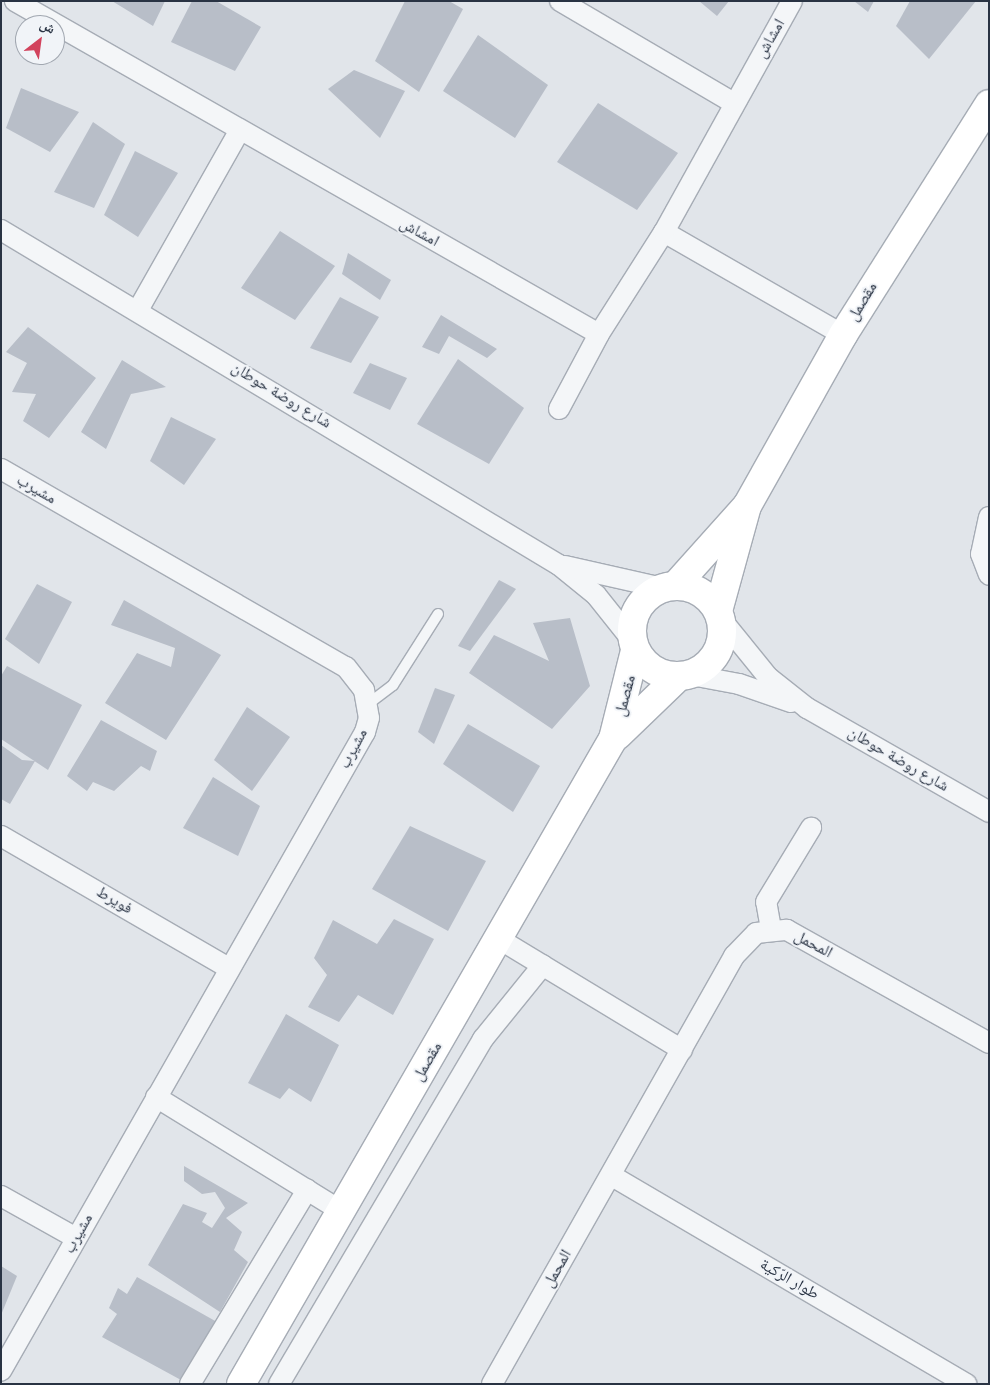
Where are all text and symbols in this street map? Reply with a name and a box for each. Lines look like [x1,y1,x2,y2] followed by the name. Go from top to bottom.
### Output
[15,15,65,65] north arrow
[37,16,58,39] text: ش
[752,16,790,62] street label: امشاش
[396,214,442,252] street label: امشاش
[844,279,882,325] street label: مقصمل
[228,359,334,433] street label: شارع روضة حوطان
[13,471,59,509] street label: مشيرب
[611,673,641,719] street label: مقصمل
[844,723,952,797] street label: شارع روضة حوطان
[336,726,372,772] street label: مشيرب
[93,883,135,919] street label: فويرط
[791,927,835,963] street label: المحمل
[409,1039,447,1085] street label: مقصمل
[60,1211,98,1257] street label: مشيرب
[540,1247,576,1291] street label: المحمل
[756,1255,822,1305] street label: طوار الرّكية

